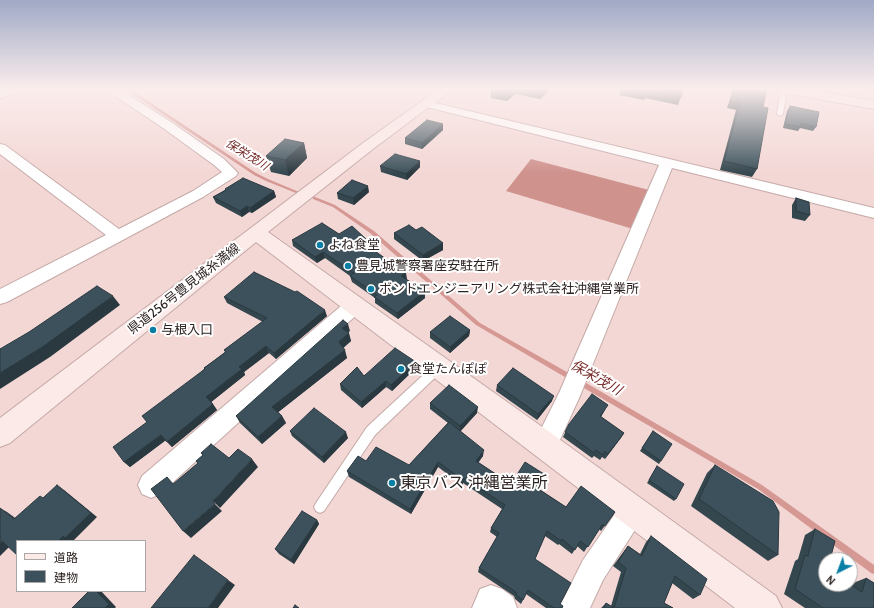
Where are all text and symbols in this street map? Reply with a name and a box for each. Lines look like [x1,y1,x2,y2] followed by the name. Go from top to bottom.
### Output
[223,136,271,174] water label: 保栄茂川
[328,237,380,253] place label: よね食堂
[125,240,243,338] street label: 県道256号豊見城糸満線
[315,240,325,250] marker: よね食堂
[356,258,499,274] place label: 豊見城警察署座安駐在所
[343,261,353,271] marker: 豊見城警察署座安駐在所
[379,281,639,297] place label: ボンドエンジニアリング株式会社沖縄営業所
[366,284,376,294] marker: ボンドエンジニアリング株式会社沖縄営業所
[161,322,213,338] place label: 与根入口
[148,325,158,335] marker: 与根入口
[568,357,624,399] water label: 保栄茂川
[409,361,487,377] place label: 食堂たんぽぽ
[396,364,406,374] marker: 食堂たんぽぽ
[400,473,548,493] place label: 東京バス 沖縄営業所
[387,478,397,488] marker: 東京バス 沖縄営業所
[16,540,146,592] legend
[54,550,78,565] text: 道路
[818,552,858,592] north arrow
[54,570,78,585] text: 建物
[823,572,838,588] text: N

